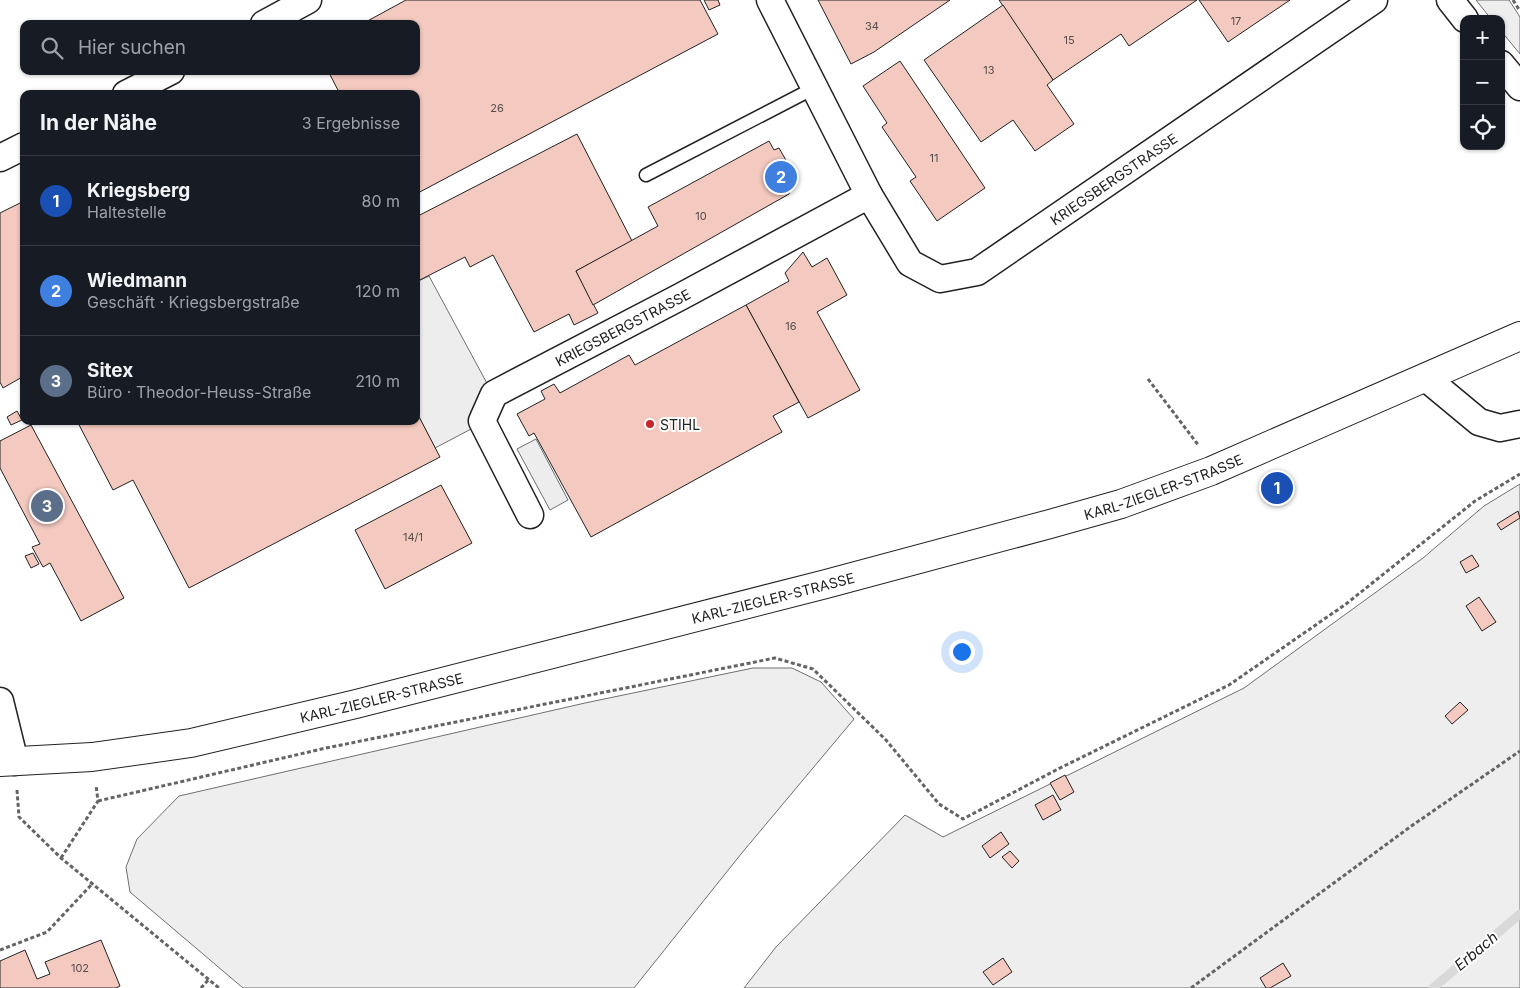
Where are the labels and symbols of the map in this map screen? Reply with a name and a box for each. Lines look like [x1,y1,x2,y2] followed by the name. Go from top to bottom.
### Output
[1231,14,1241,28] house number: 17
[865,19,879,33] house number: 34
[1063,33,1075,47] house number: 15
[983,63,995,77] house number: 13
[490,101,504,115] house number: 26
[1047,129,1180,228] street label: KRIEGSBERGSTRASSE
[930,151,938,165] house number: 11
[765,158,797,196] pin: 2
[695,209,707,223] house number: 10
[552,285,693,369] street label: KRIEGSBERGSTRASSE
[785,319,797,333] house number: 16
[660,416,700,433] place label: STIHL
[644,418,656,430] marker: STIHL
[1082,450,1245,523] street label: KARL-ZIEGLER-STRASSE
[1261,469,1293,507] pin: 1
[31,487,63,525] pin: 3
[403,530,423,544] house number: 14/1
[690,568,856,627] street label: KARL-ZIEGLER-STRASSE
[949,639,975,665] your location
[298,669,465,725] street label: KARL-ZIEGLER-STRASSE
[1450,927,1502,975] water label: Erbach
[71,961,89,975] house number: 102

